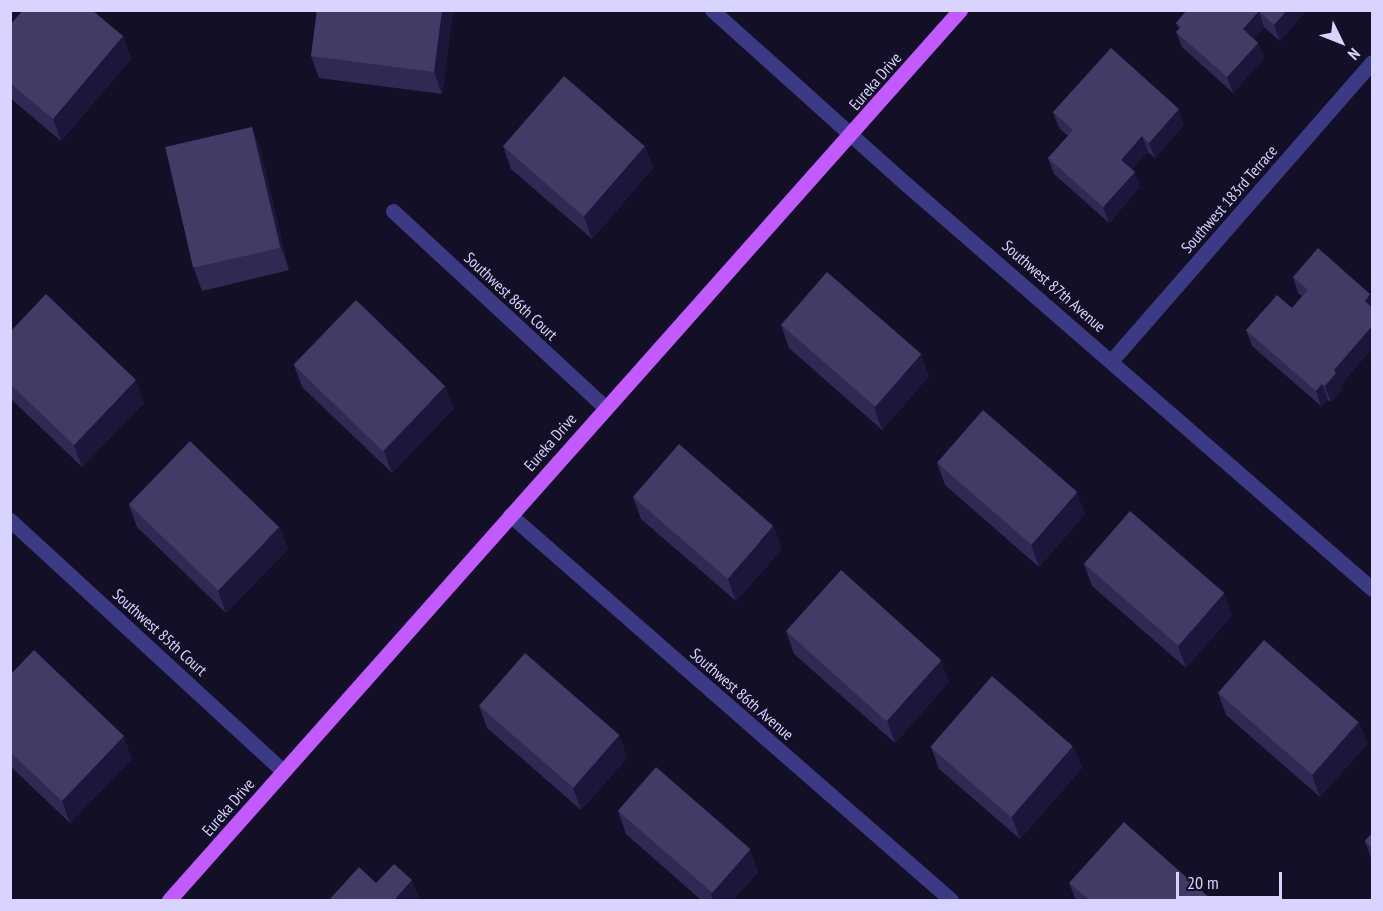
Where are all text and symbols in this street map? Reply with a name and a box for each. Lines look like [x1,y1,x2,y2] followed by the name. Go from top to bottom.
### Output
[1311,12,1371,72] north arrow
[1344,44,1364,64] text: N
[845,48,905,114] street label: Eureka Drive
[1177,141,1281,257] street label: Southwest 183rd Terrace
[998,236,1110,336] street label: Southwest 87th Avenue
[460,248,562,344] street label: Southwest 86th Court
[520,409,580,475] street label: Eureka Drive
[109,585,211,679] street label: Southwest 85th Court
[686,644,798,744] street label: Southwest 86th Avenue
[198,774,258,840] street label: Eureka Drive
[1179,860,1286,898] scale bar
[1187,871,1219,894] text: 20 m

